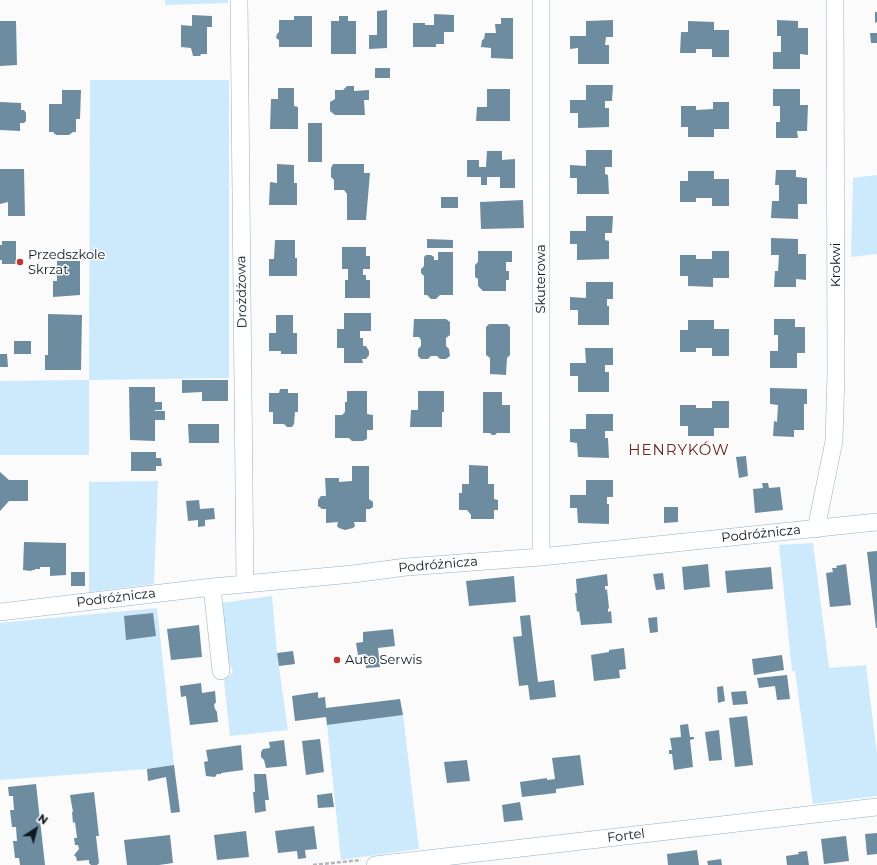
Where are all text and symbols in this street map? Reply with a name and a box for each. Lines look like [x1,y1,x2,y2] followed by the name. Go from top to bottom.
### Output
[828,243,844,287] street label: Krokwi
[533,244,549,314] street label: Skuterowa
[28,247,105,278] place label: Przedszkole Skrzat
[234,256,250,328] street label: Drożdżowa
[15,257,25,267] marker: Przedszkole Skrzat
[628,442,730,460] district label: HENRYKÓW
[721,522,801,546] street label: Podróżnicza
[398,554,478,576] street label: Podróżnicza
[76,585,156,611] street label: Podróżnicza
[345,652,422,668] place label: Auto Serwis
[332,655,342,665] marker: Auto Serwis
[16,809,56,849] north arrow
[35,811,51,828] text: N
[606,826,646,846] street label: Fortel

